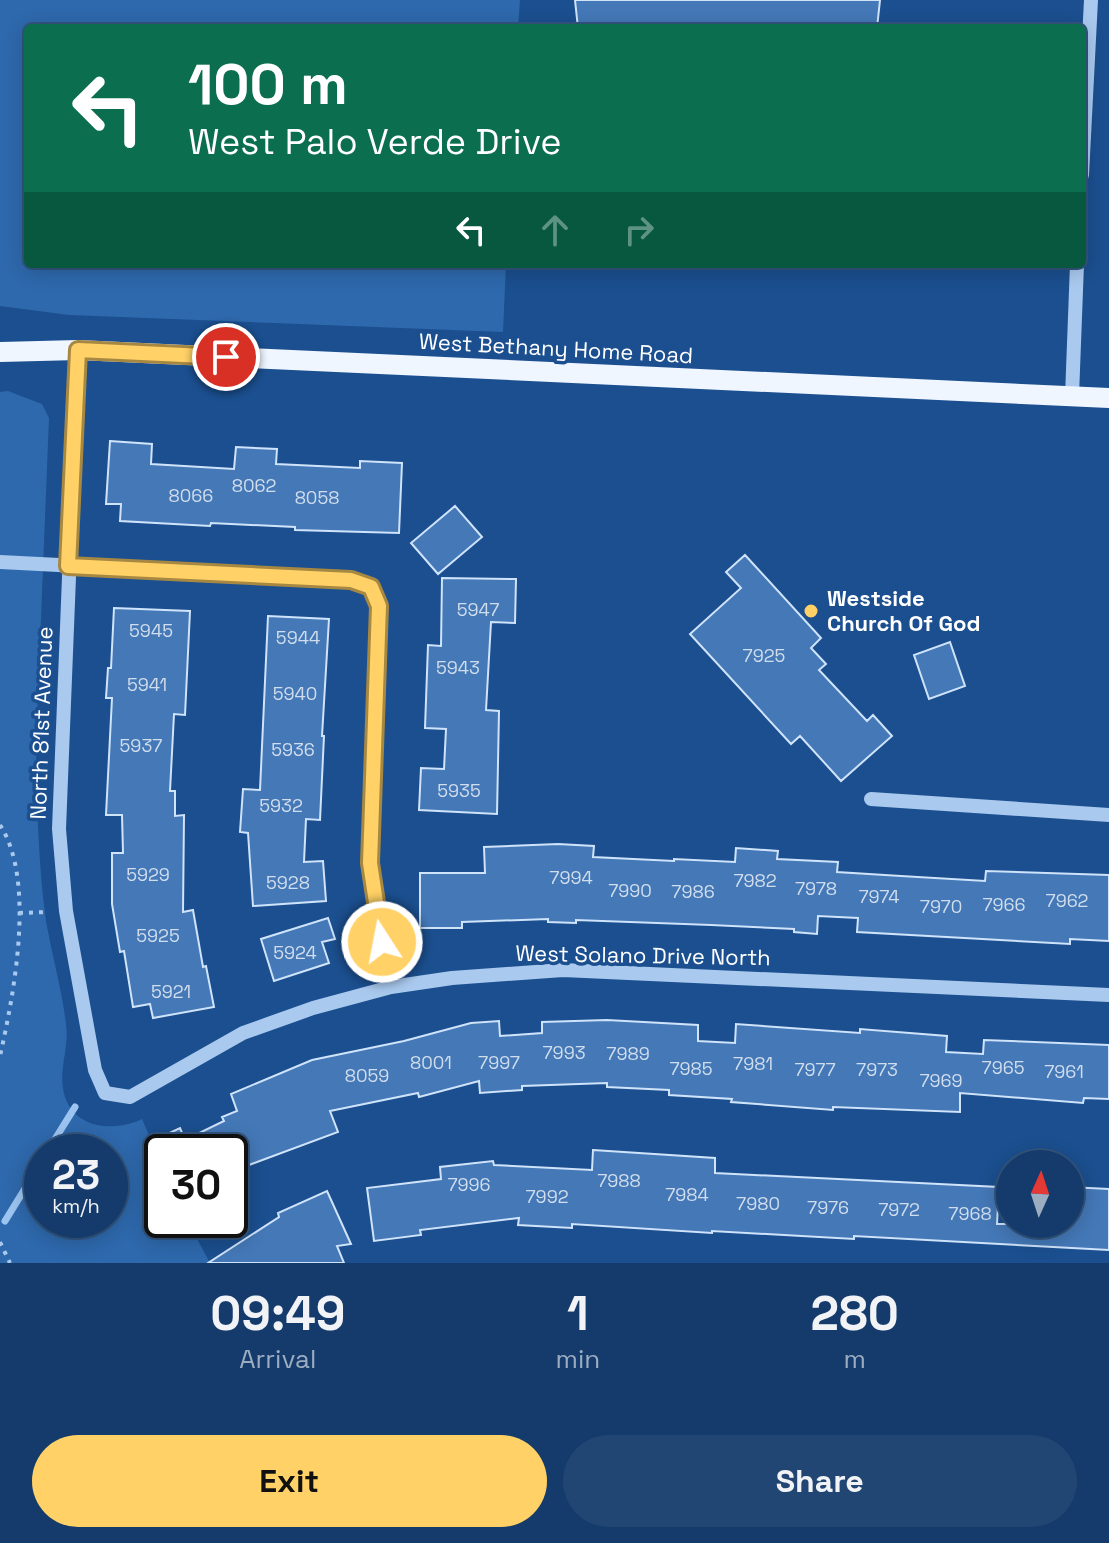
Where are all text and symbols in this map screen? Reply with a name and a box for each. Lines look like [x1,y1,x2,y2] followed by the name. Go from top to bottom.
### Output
[188,49,348,120] text: 100 m
[56,56,160,160] icon: left
[188,119,562,165] text: West Palo Verde Drive
[449,208,493,252] icon: left
[533,208,577,252] icon: ahead
[617,208,661,252] icon: right
[192,323,260,391] pin
[418,327,694,369] street label: West Bethany Home Road
[204,335,248,379] icon: arrive
[232,474,276,497] house number: 8062
[169,484,213,507] house number: 8066
[295,486,339,509] house number: 8058
[827,584,981,637] place label: Westside Church Of God
[457,598,499,621] house number: 5947
[802,602,820,620] marker: Westside Church Of God
[129,619,173,642] house number: 5945
[24,626,58,820] street label: North 81st Avenue
[276,626,320,649] house number: 5944
[743,644,785,667] house number: 7925
[436,656,480,679] house number: 5943
[127,673,167,696] house number: 5941
[273,682,317,705] house number: 5940
[120,734,162,757] house number: 5937
[271,738,315,761] house number: 5936
[437,779,481,802] house number: 5935
[259,794,303,817] house number: 5932
[126,863,170,886] house number: 5929
[549,866,593,889] house number: 7994
[733,869,777,892] house number: 7982
[266,871,310,894] house number: 5928
[795,877,837,900] house number: 7978
[608,879,652,902] house number: 7990
[671,880,715,903] house number: 7986
[858,885,900,908] house number: 7974
[1046,889,1088,912] house number: 7962
[982,893,1026,916] house number: 7966
[920,895,962,918] house number: 7970
[340,900,424,984] position arrow
[136,924,180,947] house number: 5925
[515,939,771,971] street label: West Solano Drive North
[273,941,317,964] house number: 5924
[151,980,191,1003] house number: 5921
[542,1041,586,1064] house number: 7993
[606,1042,650,1065] house number: 7989
[410,1051,452,1074] house number: 8001
[478,1051,520,1074] house number: 7997
[733,1052,773,1075] house number: 7981
[982,1056,1024,1079] house number: 7965
[669,1057,713,1080] house number: 7985
[794,1058,836,1081] house number: 7977
[856,1058,898,1081] house number: 7973
[1044,1060,1084,1083] house number: 7961
[345,1064,389,1087] house number: 8059
[919,1069,963,1092] house number: 7969
[144,1134,248,1238] speed limit sign: 30
[52,1150,100,1201] text: 23
[996,1150,1084,1238] north arrow
[996,1150,1084,1238] map controls
[597,1169,641,1192] house number: 7988
[447,1173,491,1196] house number: 7996
[665,1183,709,1206] house number: 7984
[525,1185,569,1208] house number: 7992
[736,1192,780,1215] house number: 7980
[52,1193,100,1219] text: km/h
[807,1196,849,1219] house number: 7976
[878,1198,920,1221] house number: 7972
[948,1202,992,1225] house number: 7968
[210,1283,345,1344] text: 09:49
[567,1283,589,1344] text: 1
[810,1283,899,1344] text: 280
[239,1342,316,1376] text: Arrival
[556,1342,600,1376] text: min
[843,1342,866,1376] text: m
[32,1435,547,1527] button: Exit
[563,1435,1077,1527] button: Share

